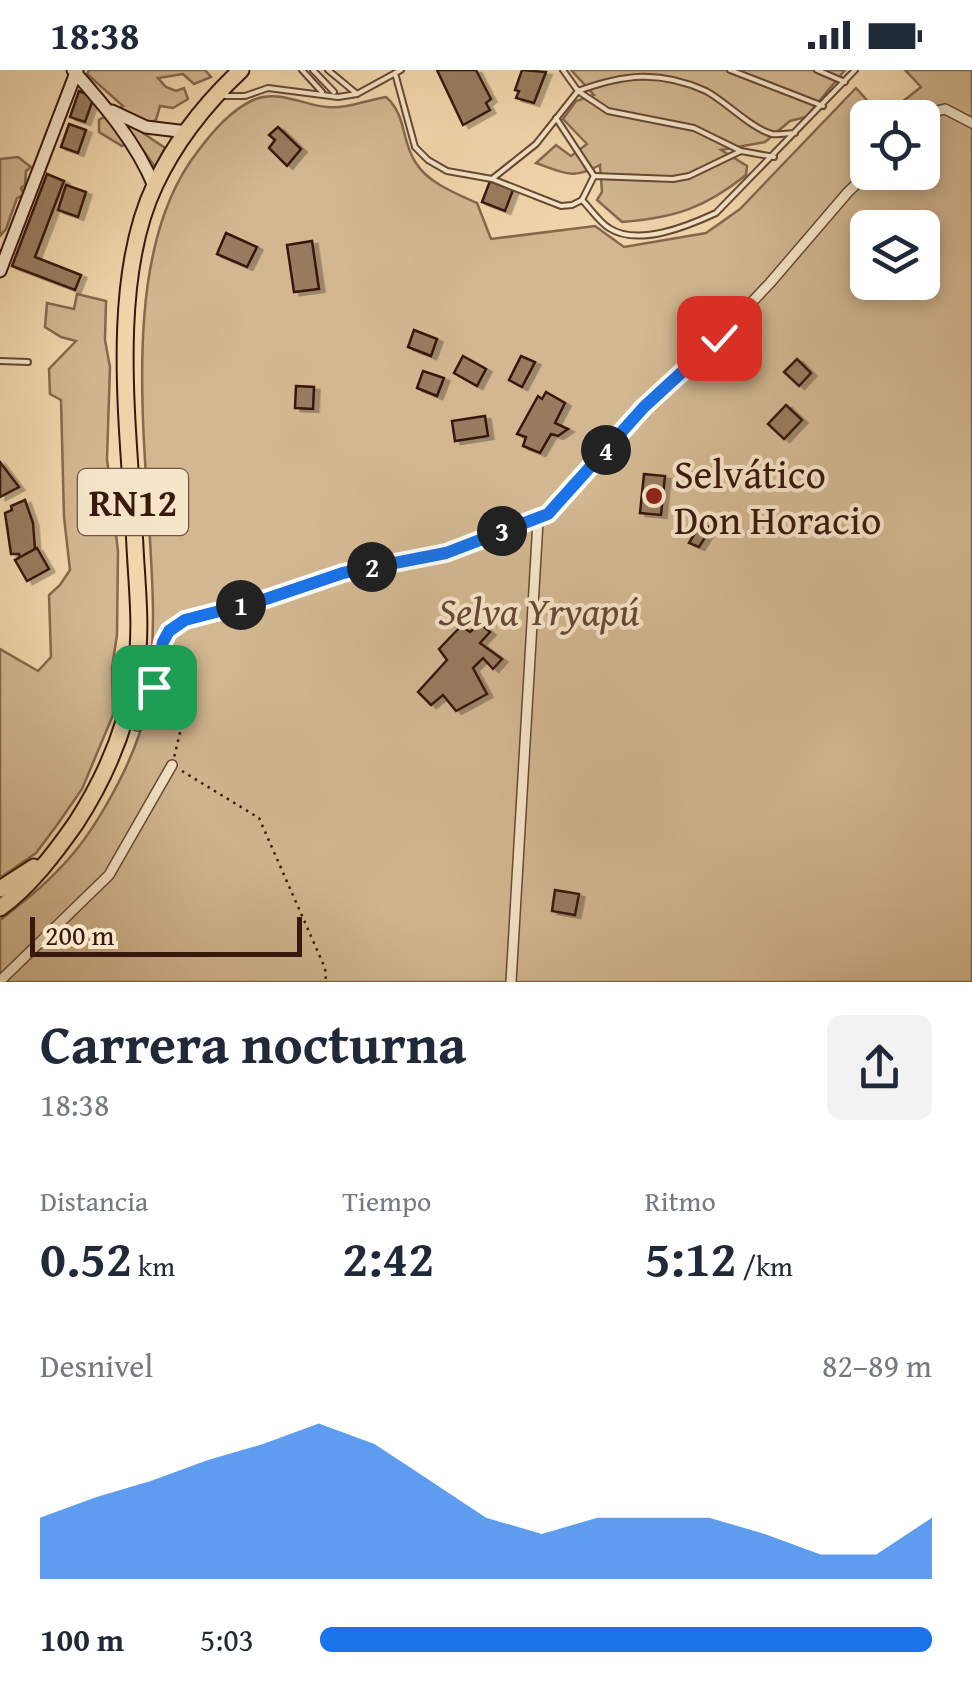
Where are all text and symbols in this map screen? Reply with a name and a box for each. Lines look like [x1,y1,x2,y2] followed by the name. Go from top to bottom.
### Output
[50,7,140,63] text: 18:38
[850,100,940,300] map controls
[850,100,940,190] button: locate
[850,210,940,300] button: layers
[677,296,762,381] pin
[692,311,747,366] icon: check
[581,425,631,475] pin: 4
[599,429,613,470] text: 4
[674,444,881,549] place label: Selvático Don Horacio
[78,469,188,535] road number: RN12
[643,485,665,507] marker: Selvático Don Horacio
[477,506,527,556] pin: 3
[495,510,509,551] text: 3
[347,542,397,592] pin: 2
[365,546,379,587] text: 2
[216,580,266,630] pin: 1
[438,581,640,640] park label: Selva Yryapú
[234,584,248,625] text: 1
[112,645,197,730] pin
[127,660,182,715] icon: arrive
[30,912,302,956] scale bar
[45,914,114,955] text: 200 m
[40,1003,467,1083] text: Carrera nocturna
[827,1015,932,1120] button: share
[40,1081,109,1128] text: 18:38
[40,1180,148,1221] text: Distancia
[342,1180,431,1221] text: Tiempo
[645,1180,716,1221] text: Ritmo
[40,1221,132,1294] text: 0.52
[342,1221,434,1294] text: 2:42
[645,1221,737,1294] text: 5:12
[132,1245,175,1286] text: km
[737,1245,793,1286] text: /km
[40,1342,153,1389] text: Desnivel
[822,1342,932,1389] text: 82–89 m
[40,1616,124,1663] text: 100 m
[200,1616,254,1663] text: 5:03

